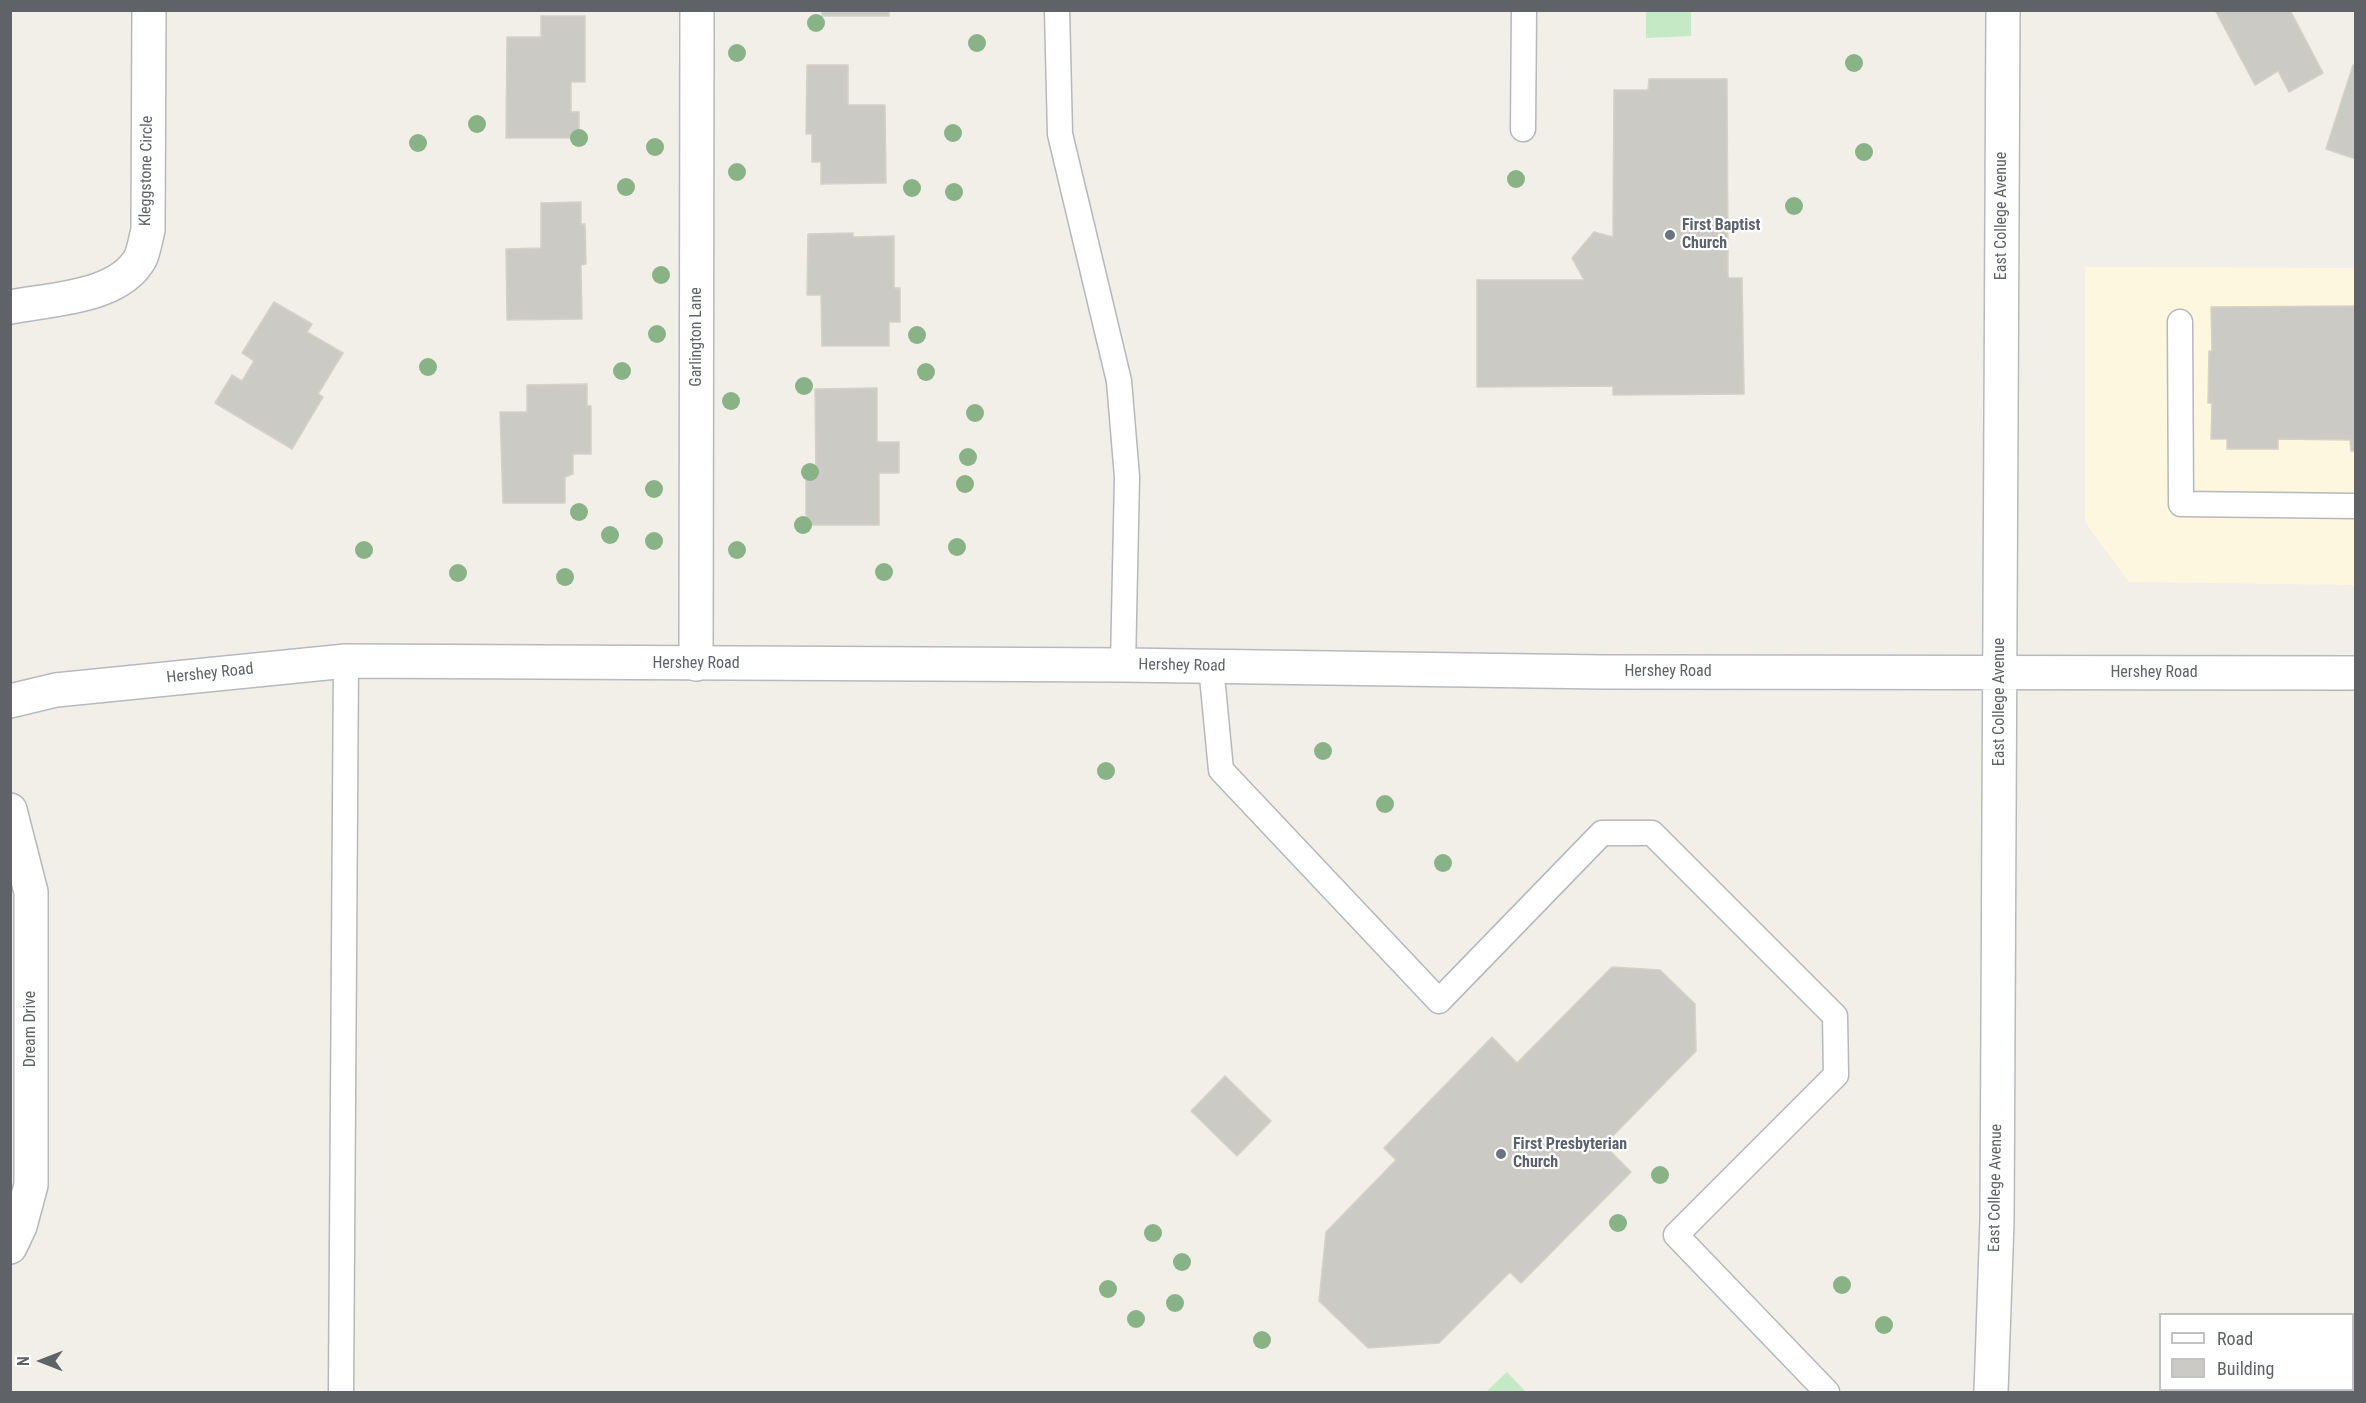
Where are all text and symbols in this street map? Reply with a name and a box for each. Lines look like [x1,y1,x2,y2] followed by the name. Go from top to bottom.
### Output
[136,116,158,226] street label: Kleggstone Circle
[1992,152,2012,280] street label: East College Avenue
[1682,216,1760,254] place label: First Baptist Church
[1663,228,1677,242] marker: First Baptist Church
[687,287,707,387] street label: Garlington Lane
[1990,638,2010,766] street label: East College Avenue
[652,654,740,674] street label: Hershey Road
[1138,656,1226,676] street label: Hershey Road
[166,660,254,688] street label: Hershey Road
[1624,662,1712,682] street label: Hershey Road
[2110,663,2198,683] street label: Hershey Road
[21,991,41,1067] street label: Dream Drive
[1985,1124,2007,1252] street label: East College Avenue
[1513,1135,1627,1173] place label: First Presbyterian Church
[1494,1147,1508,1161] marker: First Presbyterian Church
[2159,1313,2354,1391] legend
[2217,1328,2253,1349] text: Road
[12,1331,72,1391] north arrow
[14,1356,33,1366] text: N
[2217,1358,2274,1379] text: Building

